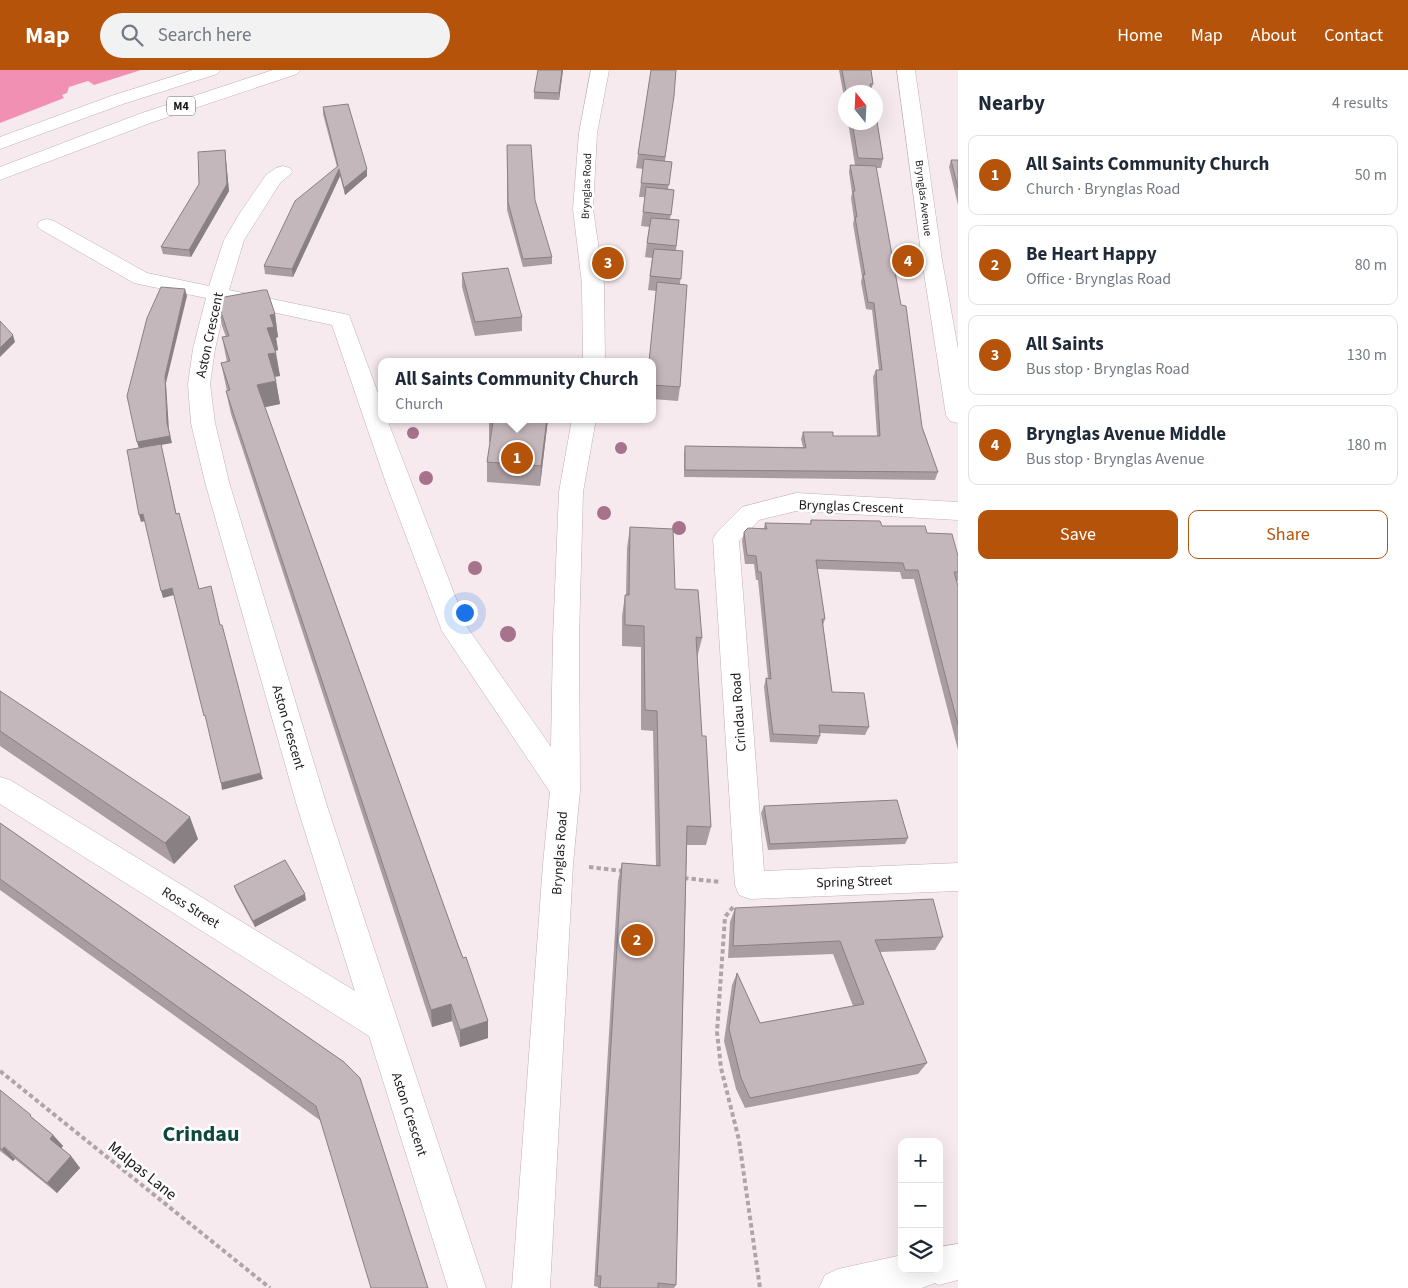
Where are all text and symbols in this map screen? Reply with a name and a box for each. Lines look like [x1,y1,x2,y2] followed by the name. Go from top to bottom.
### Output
[100,13,450,58] search box
[25,18,70,53] text: Map
[118,21,146,49] icon: search
[158,22,251,49] text: Search here
[1117,23,1163,48] text: Home
[1191,23,1223,48] text: Map
[1251,23,1296,48] text: About
[1324,23,1383,48] text: Contact
[838,85,883,130] north arrow
[978,88,1045,118] text: Nearby
[1332,92,1388,114] text: 4 results
[167,97,195,116] road number: M4
[1026,151,1269,178] text: All Saints Community Church
[578,153,595,219] street label: Brynglas Road
[911,159,936,237] street label: Brynglas Avenue
[991,164,999,186] text: 1
[1355,164,1387,186] text: 50 m
[1026,178,1180,200] text: Church · Brynglas Road
[1026,241,1157,268] text: Be Heart Happy
[892,242,924,280] pin: 4
[592,244,624,282] pin: 3
[991,254,999,276] text: 2
[1355,254,1387,276] text: 80 m
[1026,268,1171,290] text: Office · Brynglas Road
[191,290,229,380] street label: Aston Crescent
[1026,331,1104,358] text: All Saints
[991,344,999,366] text: 3
[1347,344,1387,366] text: 130 m
[378,358,656,423] popup
[1026,358,1190,380] text: Bus stop · Brynglas Road
[395,366,639,393] text: All Saints Community Church
[395,393,443,415] text: Church
[1026,421,1226,448] text: Brynglas Avenue Middle
[991,434,999,456] text: 4
[1347,434,1387,456] text: 180 m
[501,439,533,477] pin: 1
[1026,448,1205,470] text: Bus stop · Brynglas Avenue
[798,495,904,519] street label: Brynglas Crescent
[978,510,1178,559] button: Save
[1188,510,1388,559] button: Share
[452,600,478,626] your location
[726,672,752,752] street label: Crindau Road
[266,683,310,772] street label: Aston Crescent
[547,810,573,896] street label: Brynglas Road
[816,871,893,893] street label: Spring Street
[158,882,224,934] street label: Ross Street
[621,921,653,959] pin: 2
[386,1070,432,1159] street label: Aston Crescent
[163,1118,239,1150] district label: Crindau
[103,1136,182,1205] street label: Malpas Lane
[898,1138,943,1273] map controls
[898,1138,943,1183] button: +
[898,1183,943,1228] button: −
[898,1228,943,1273] button: layers

